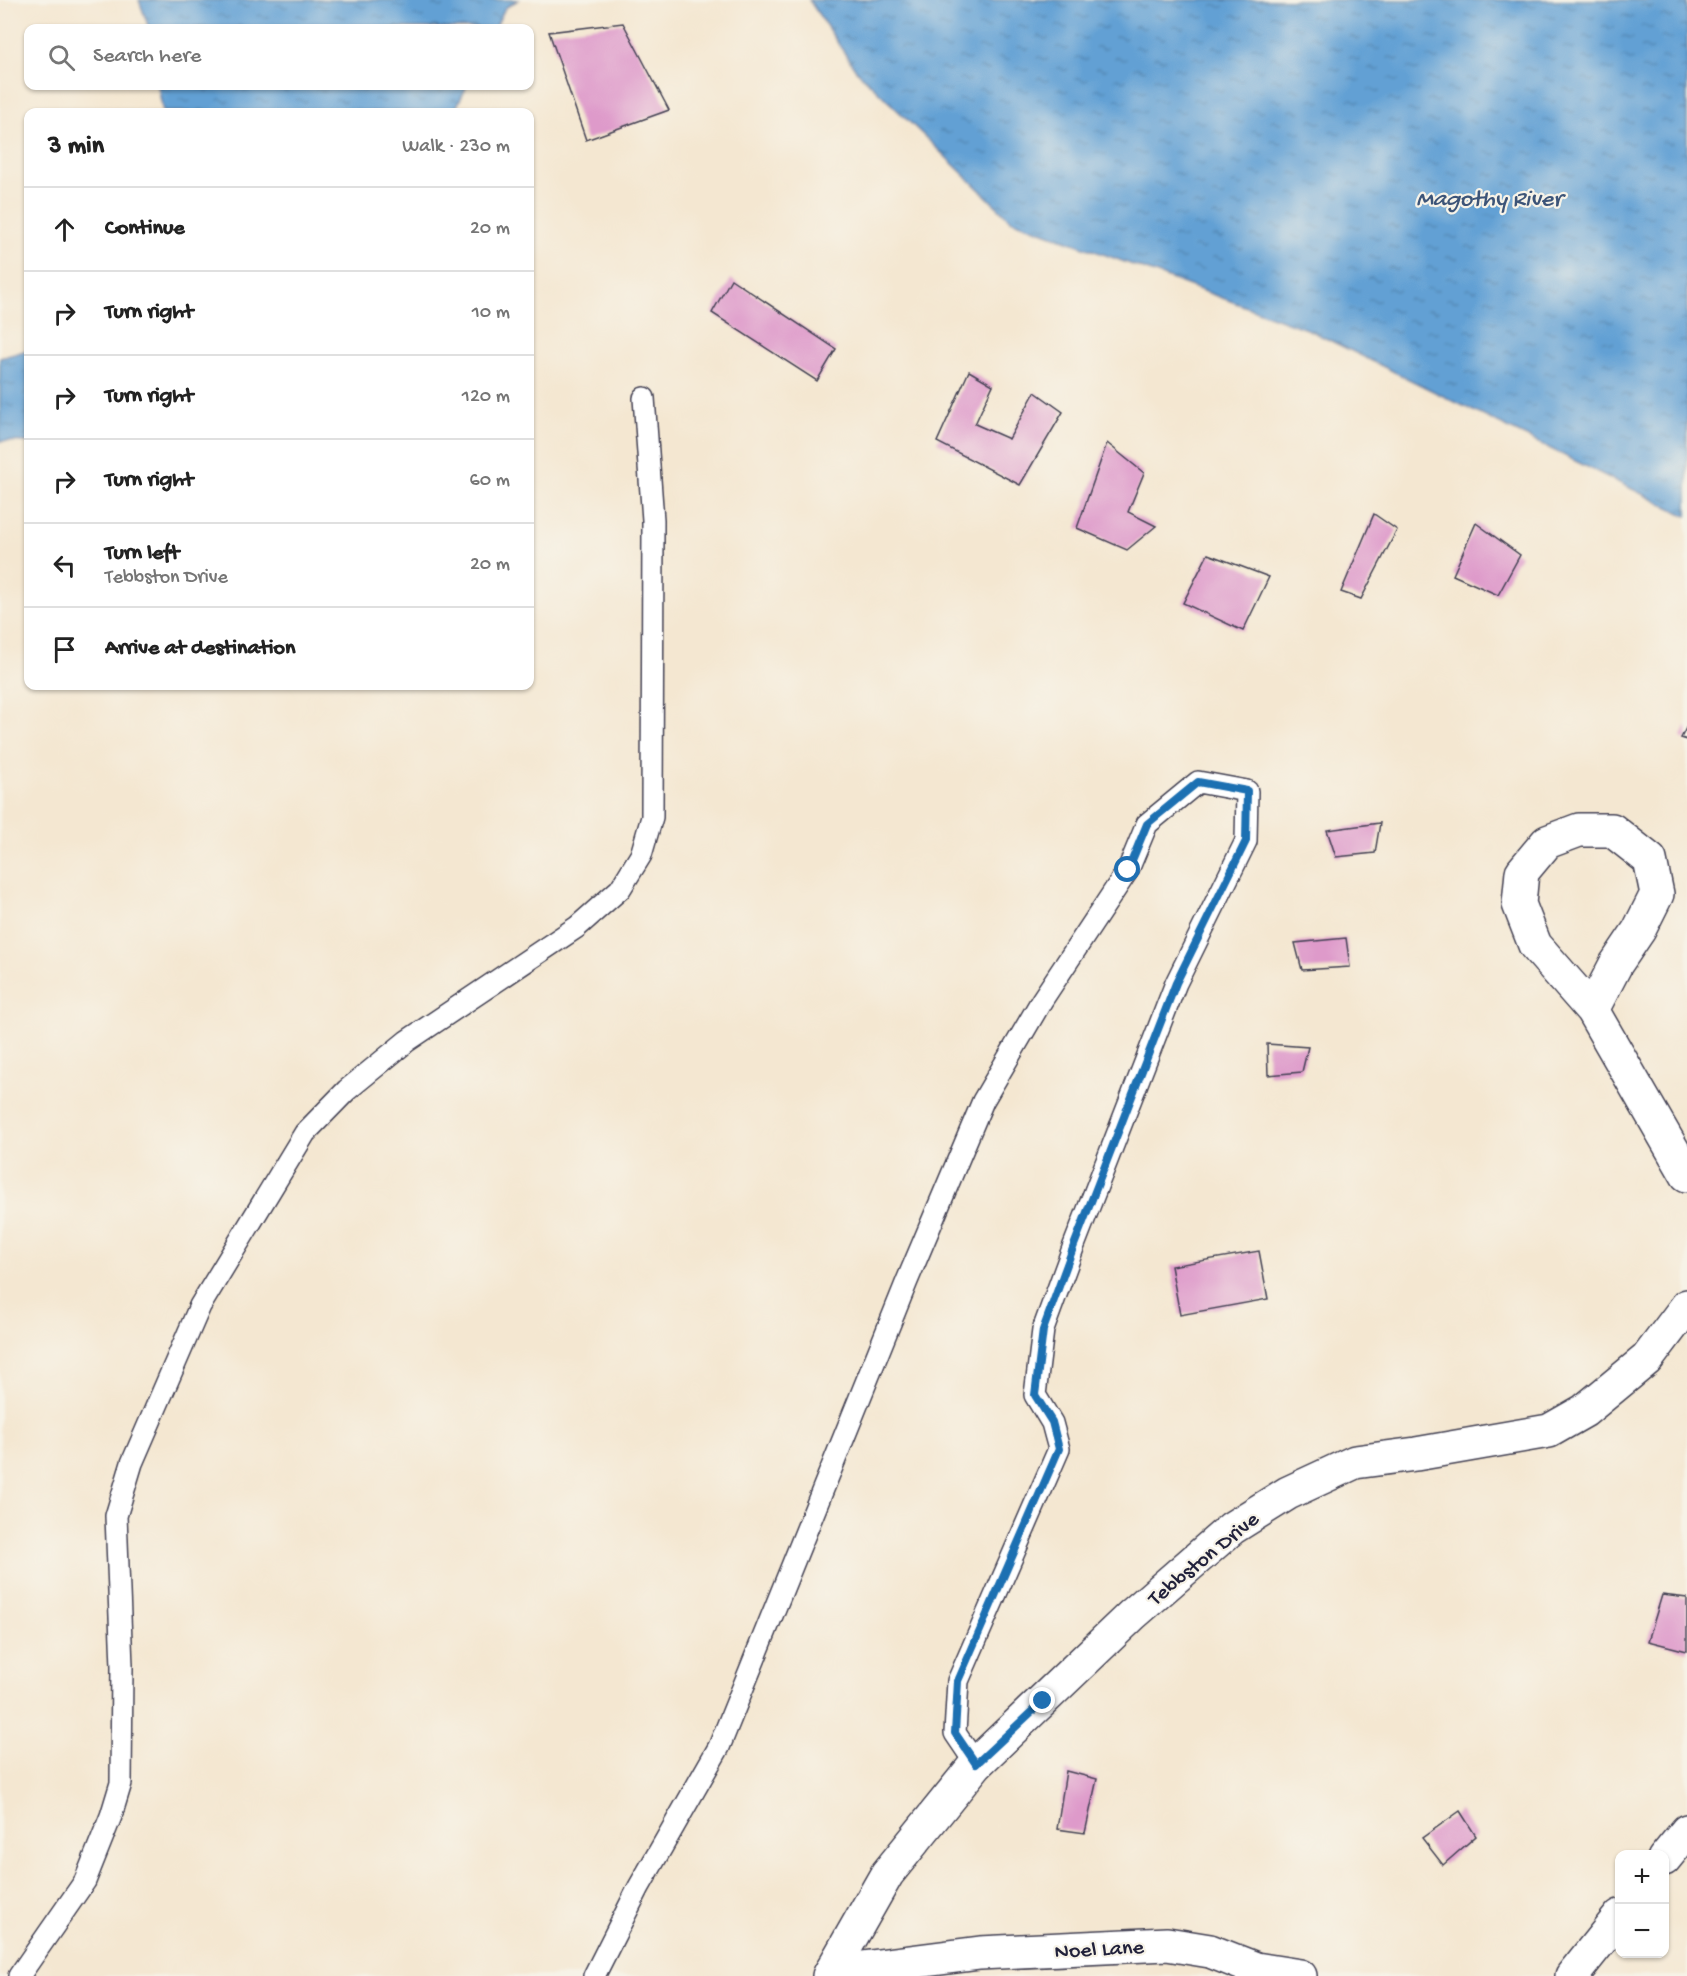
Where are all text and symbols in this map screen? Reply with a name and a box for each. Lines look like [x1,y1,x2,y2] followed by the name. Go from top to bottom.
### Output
[24,24,534,90] search box
[45,41,78,74] icon: search
[93,44,201,70] text: Search here
[48,132,104,163] text: 3 min
[402,136,510,159] text: Walk · 230 m
[1416,186,1566,215] water label: Magothy River
[48,213,81,246] icon: ahead
[105,216,185,242] text: Continue
[470,218,510,241] text: 20 m
[48,297,81,330] icon: right
[105,300,193,326] text: Turn right
[472,302,510,325] text: 10 m
[48,381,81,414] icon: right
[105,384,193,410] text: Turn right
[462,386,510,409] text: 120 m
[48,465,81,498] icon: right
[105,468,193,494] text: Turn right
[470,470,510,493] text: 60 m
[105,541,179,567] text: Turn left
[48,549,81,582] icon: left
[470,554,510,577] text: 20 m
[105,567,228,590] text: Tebbston Drive
[48,633,81,666] icon: arrive
[105,636,295,662] text: Arrive at destination
[1114,856,1140,882] route start
[1142,1507,1266,1614] street label: Tebbston Drive
[1029,1687,1055,1713] route end
[1615,1850,1669,1958] map controls
[1615,1850,1669,1904] button: +
[1615,1904,1669,1958] button: −
[1054,1936,1145,1966] street label: Noel Lane

